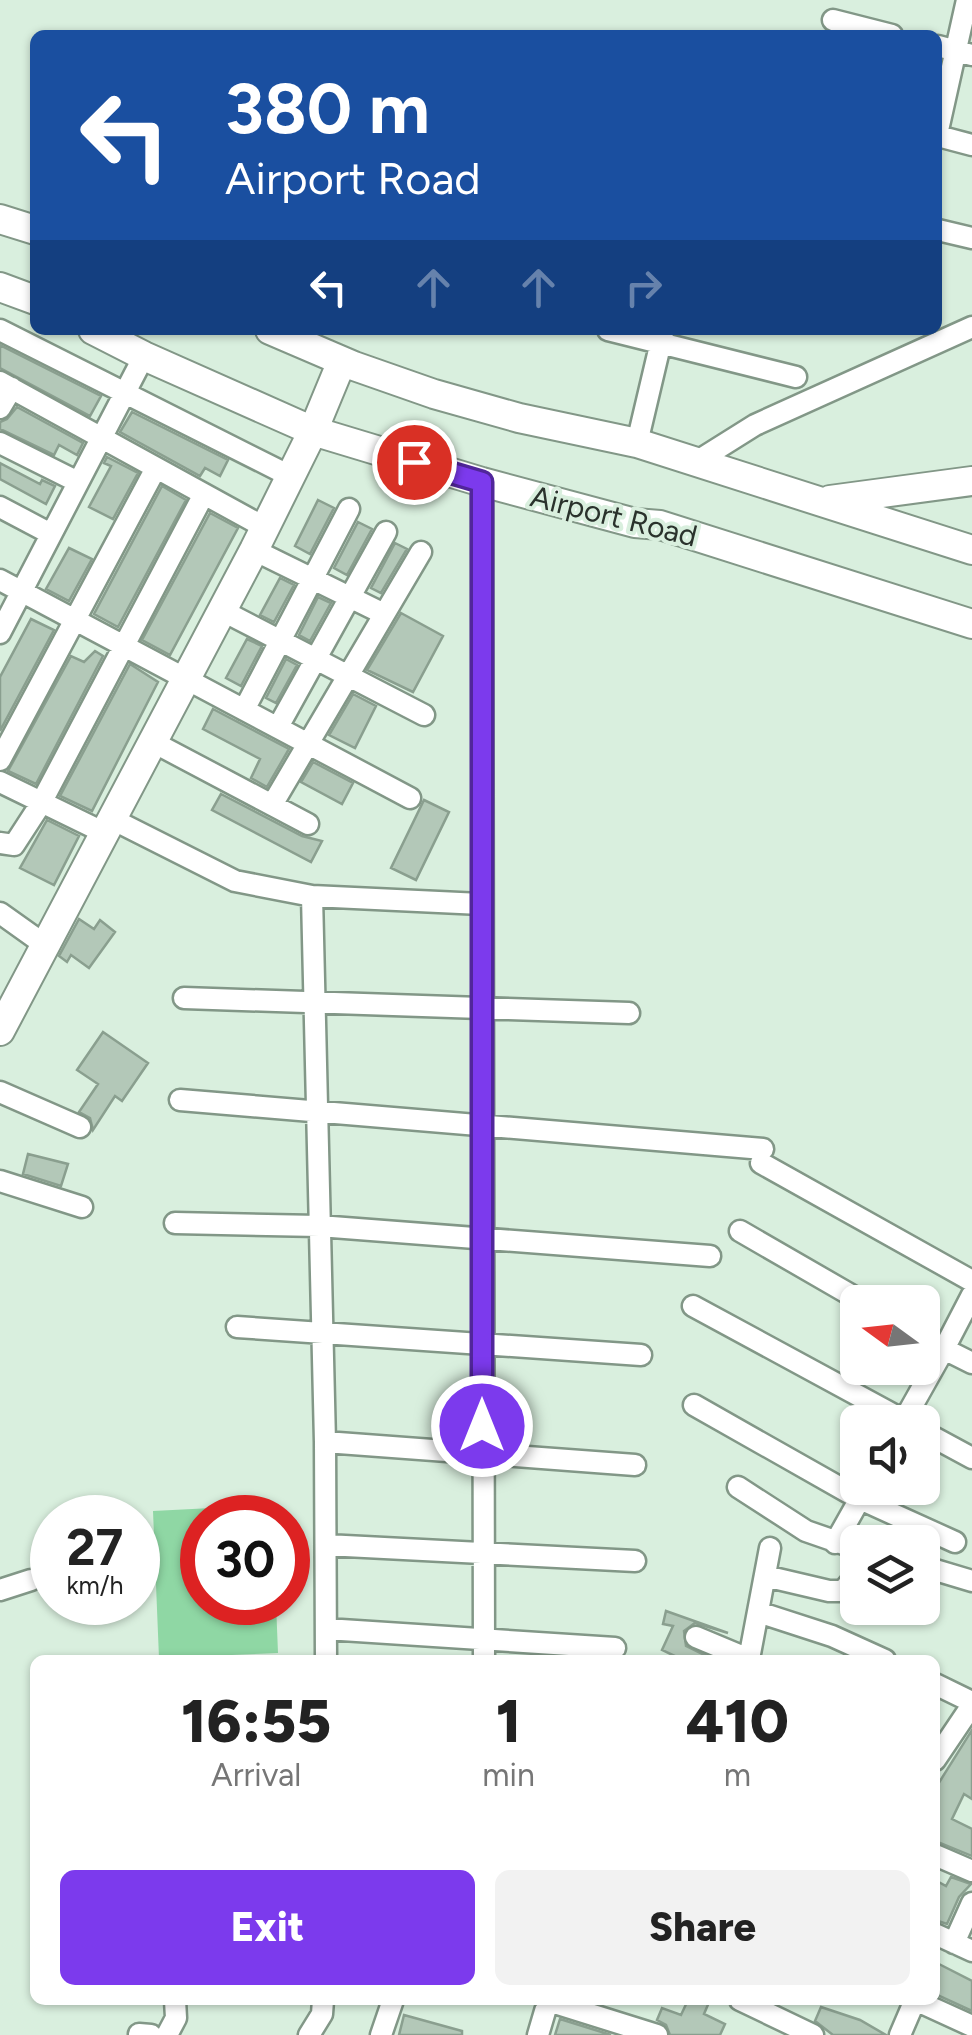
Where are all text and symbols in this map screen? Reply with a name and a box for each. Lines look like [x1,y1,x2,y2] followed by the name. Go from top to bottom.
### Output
[225,66,430,151] text: 380 m
[60,70,190,200] icon: left
[225,151,481,205] text: Airport Road
[301,260,356,315] icon: left
[406,260,461,315] icon: ahead
[511,260,566,315] icon: ahead
[616,260,671,315] icon: right
[372,420,457,505] pin
[387,435,442,490] icon: arrive
[527,477,701,555] street label: Airport Road
[840,1285,940,1385] north arrow
[840,1285,940,1625] map controls
[430,1374,534,1478] position arrow
[840,1405,940,1505] button: sound
[180,1495,310,1625] speed limit sign: 30
[67,1517,123,1578] text: 27
[840,1525,940,1625] button: layers
[66,1570,124,1600] text: km/h
[181,1685,331,1757] text: 16:55
[496,1685,521,1757] text: 1
[686,1685,789,1757] text: 410
[211,1756,301,1794] text: Arrival
[482,1756,535,1794] text: min
[724,1756,751,1794] text: m
[60,1870,475,1985] button: Exit
[495,1870,910,1985] button: Share

